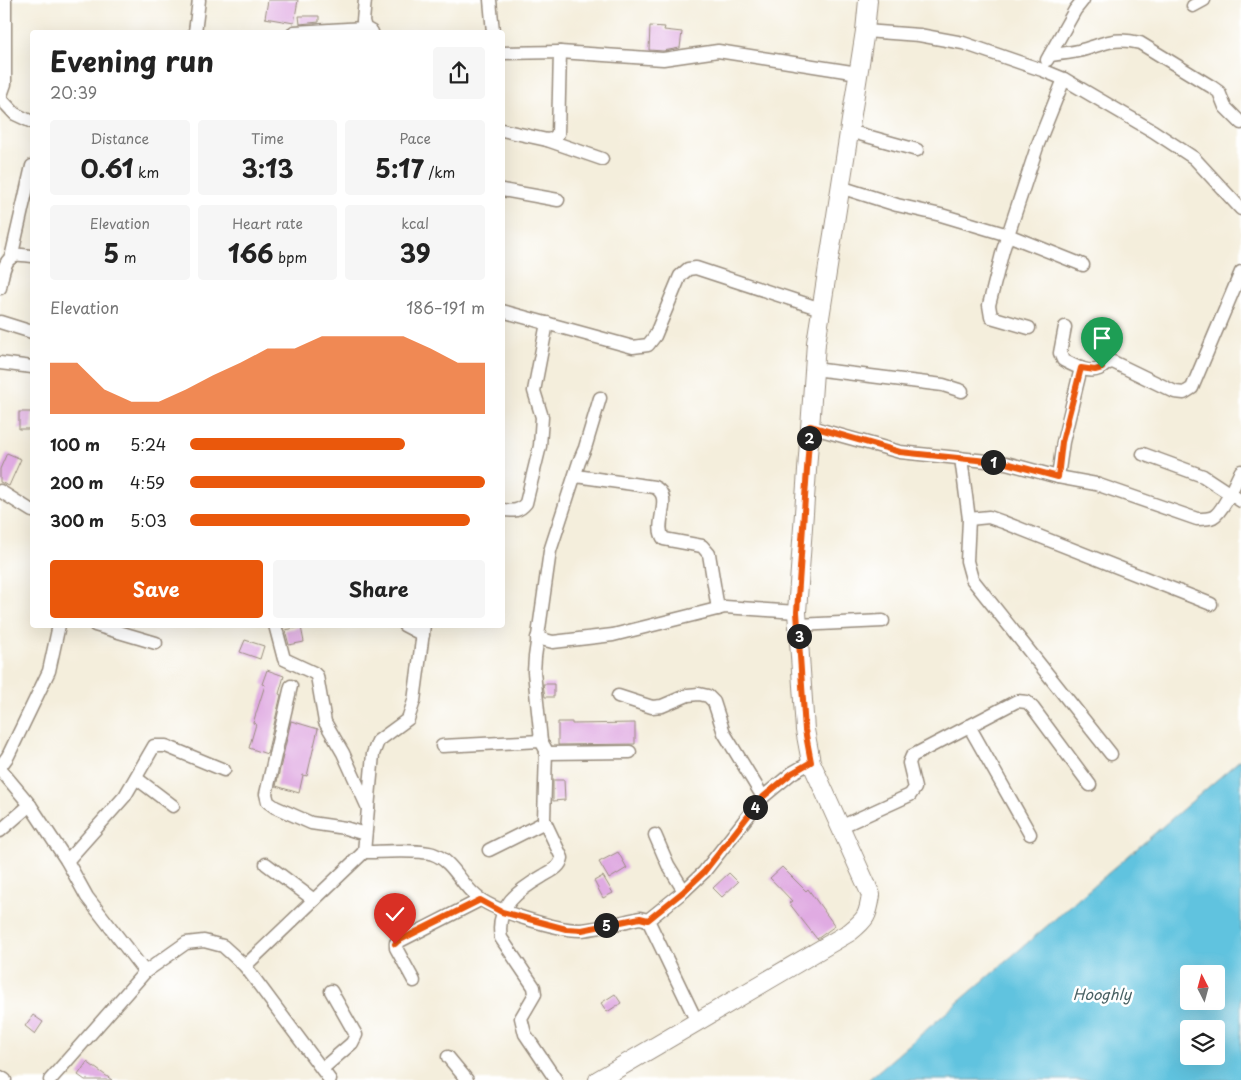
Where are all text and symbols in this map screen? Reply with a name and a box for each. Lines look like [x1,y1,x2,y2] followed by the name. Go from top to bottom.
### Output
[50,39,214,82] text: Evening run
[433,47,485,99] button: share
[50,80,97,104] text: 20:39
[90,128,149,149] text: Distance
[251,128,284,149] text: Time
[399,128,431,149] text: Pace
[80,149,134,187] text: 0.61
[241,149,294,187] text: 3:13
[375,149,424,187] text: 5:17
[134,162,159,183] text: km
[424,162,455,183] text: /km
[90,213,150,234] text: Elevation
[232,213,303,234] text: Heart rate
[401,213,429,234] text: kcal
[103,234,119,272] text: 5
[228,234,274,272] text: 166
[400,234,431,272] text: 39
[119,247,136,268] text: m
[274,247,307,268] text: bpm
[50,295,119,319] text: Elevation
[406,295,485,319] text: 186–191 m
[1081,317,1123,368] pin
[1088,324,1116,352] icon: arrive
[796,426,822,450] pin: 2
[805,428,814,449] text: 2
[50,432,100,456] text: 100 m
[130,432,166,456] text: 5:24
[980,450,1006,474] pin: 1
[990,452,997,473] text: 1
[50,470,104,494] text: 200 m
[130,470,165,494] text: 4:59
[50,508,104,532] text: 300 m
[130,508,167,532] text: 5:03
[50,560,263,618] button: Save
[273,560,485,618] button: Share
[786,624,812,648] pin: 3
[795,626,804,647] text: 3
[742,794,768,820] pin: 4
[751,797,760,818] text: 4
[374,893,416,944] pin
[381,900,409,928] icon: check
[594,912,618,938] pin: 5
[602,915,611,936] text: 5
[1180,965,1225,1010] north arrow
[1180,965,1225,1065] map controls
[1073,982,1133,1005] water label: Hooghly
[1180,1020,1225,1065] button: layers

